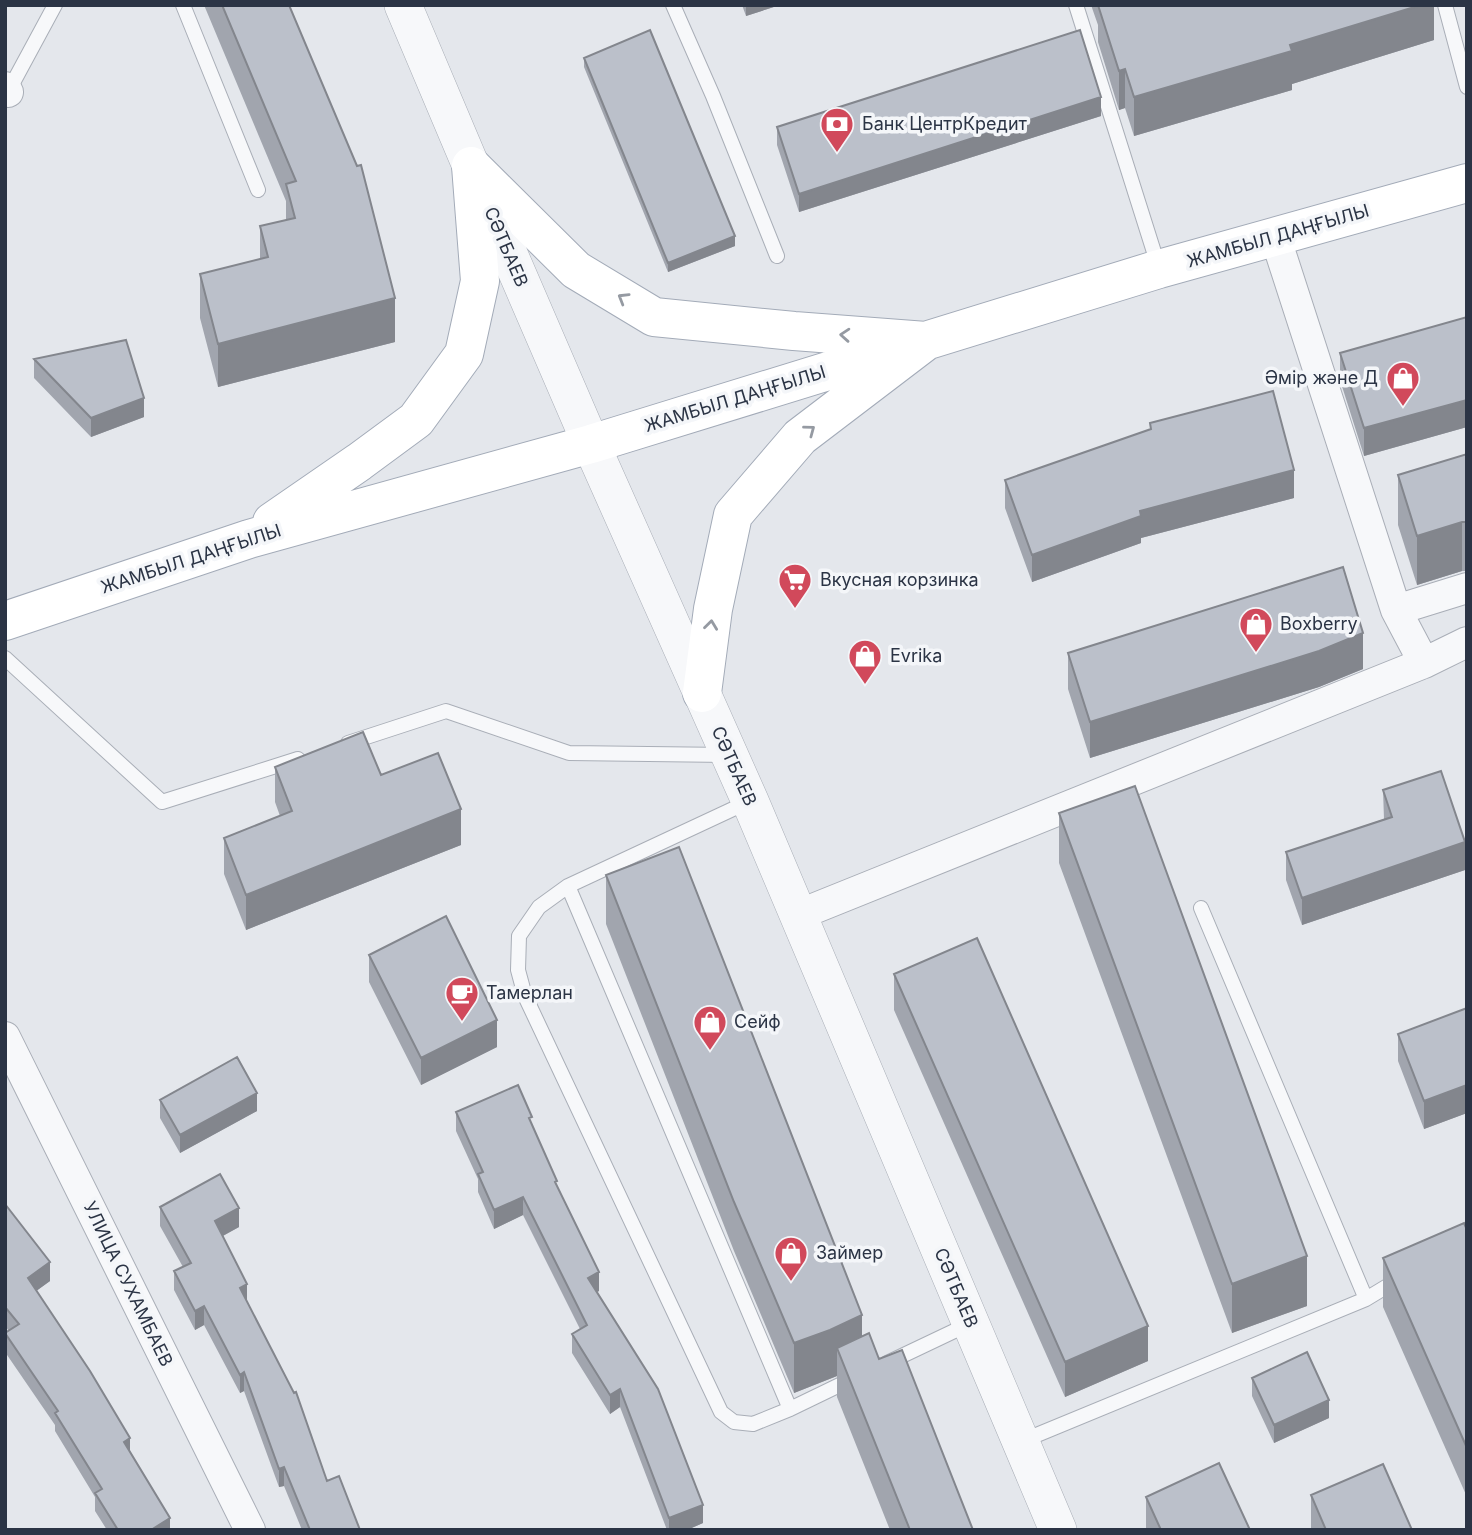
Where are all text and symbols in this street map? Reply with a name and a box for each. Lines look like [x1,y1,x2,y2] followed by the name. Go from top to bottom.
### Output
[818,105,856,154] bank icon: Банк ЦентрКредит
[862,113,1028,134] place label: Банк ЦентрКредит
[1184,199,1371,272] street label: ЖАМБЫЛ ДАҢҒЫЛЫ
[480,204,533,290] street label: СӘТБАЕВ
[618,294,631,307] one-way arrow
[839,328,850,343] one-way arrow
[1384,359,1422,408] shop icon: Әмір және Д
[642,361,828,436] street label: ЖАМБЫЛ ДАҢҒЫЛЫ
[1265,367,1378,388] place label: Әмір және Д
[802,425,815,438] one-way arrow
[98,519,284,598] street label: ЖАМБЫЛ ДАҢҒЫЛЫ
[776,561,814,610] supermarket icon: Вкусная корзинка
[820,569,979,590] place label: Вкусная корзинка
[1237,605,1275,654] shop icon: Boxberry
[1280,613,1358,634] place label: Boxberry
[703,619,718,631] one-way arrow
[846,637,884,686] shop icon: Evrika
[890,645,942,666] place label: Evrika
[708,723,761,809] street label: СӘТБАЕВ
[443,974,481,1023] cafe icon: Тамерлан
[486,982,573,1003] place label: Тамерлан
[691,1003,729,1052] shop icon: Сейф
[734,1011,781,1032] place label: Сейф
[79,1198,178,1370] street label: УЛИЦА СУХАМБАЕВ
[772,1234,810,1283] shop icon: Займер
[816,1242,883,1263] place label: Займер
[930,1245,983,1331] street label: СӘТБАЕВ

